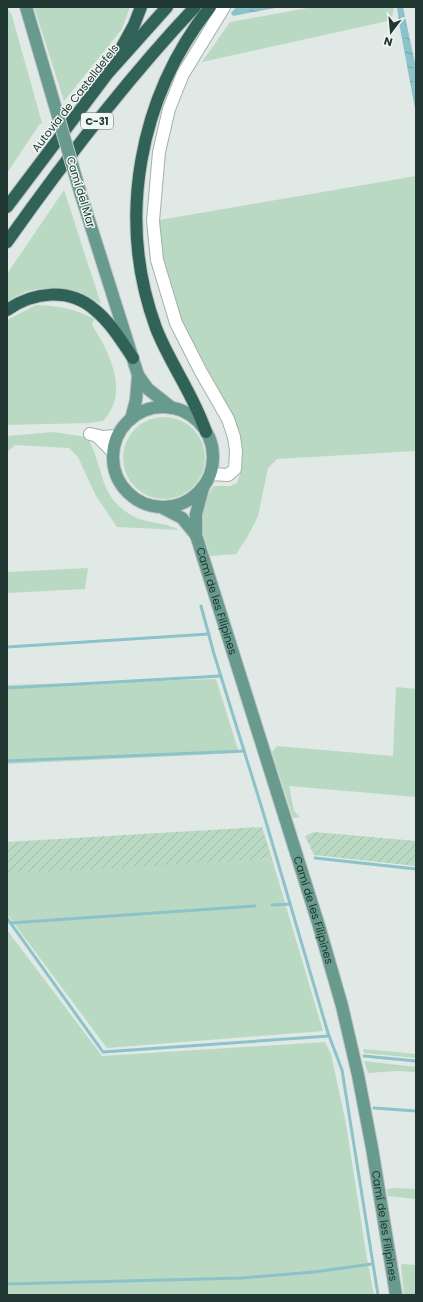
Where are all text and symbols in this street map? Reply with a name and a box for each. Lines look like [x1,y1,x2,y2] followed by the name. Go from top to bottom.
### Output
[371,12,411,52] north arrow
[382,33,394,50] text: N
[28,40,122,155] street label: Autovia de Castelldefels
[81,113,113,129] road number: C-31
[63,154,99,230] street label: Camí del Mar
[192,545,241,657] street label: Camí de les Filipines
[290,854,338,966] street label: Camí de les Filipines
[368,1169,402,1282] street label: Camí de les Filipines

